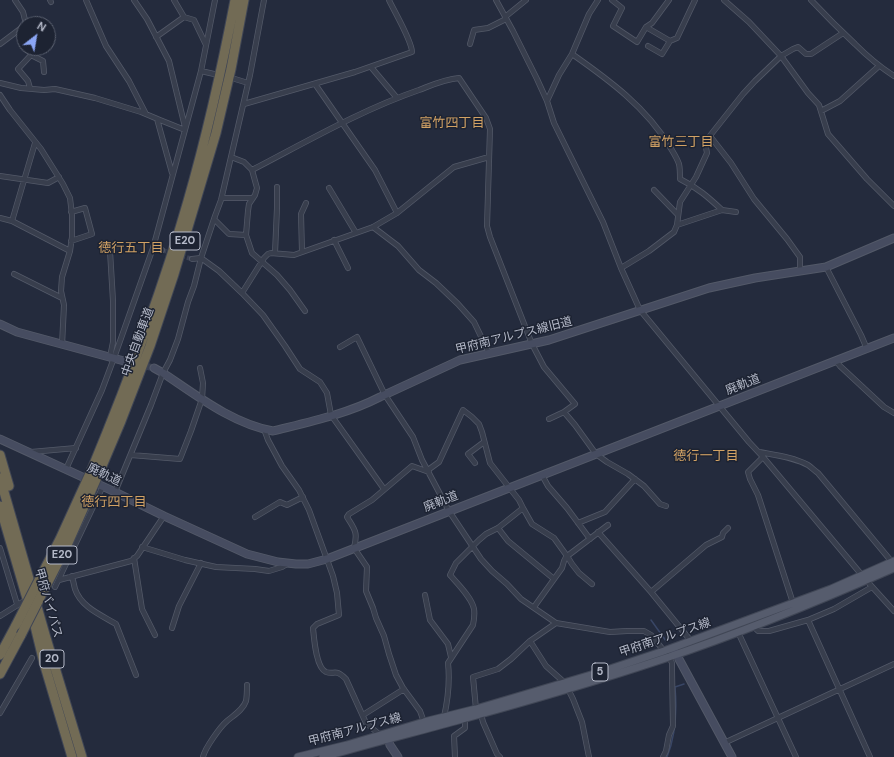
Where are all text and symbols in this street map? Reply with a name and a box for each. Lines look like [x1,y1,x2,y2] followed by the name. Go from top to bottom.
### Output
[16,16,56,56] north arrow
[35,19,49,35] text: N
[420,116,484,132] district label: 富竹四丁目
[649,135,713,151] district label: 富竹三丁目
[170,232,200,250] road number: E20
[99,241,163,257] district label: 徳行五丁目
[119,306,157,378] street label: 中央自動車道
[454,314,574,358] street label: 甲府南アルプス線旧道
[724,372,762,398] street label: 廃軌道
[674,449,738,465] district label: 徳行一丁目
[85,461,123,489] street label: 廃軌道
[422,489,460,515] street label: 廃軌道
[82,495,146,511] district label: 徳行四丁目
[47,546,77,564] road number: E20
[31,566,65,640] street label: 甲府バイパス
[617,616,713,660] street label: 甲府南アルプス線
[40,650,64,668] road number: 20
[592,663,608,681] road number: 5
[307,711,403,749] street label: 甲府南アルプス線

